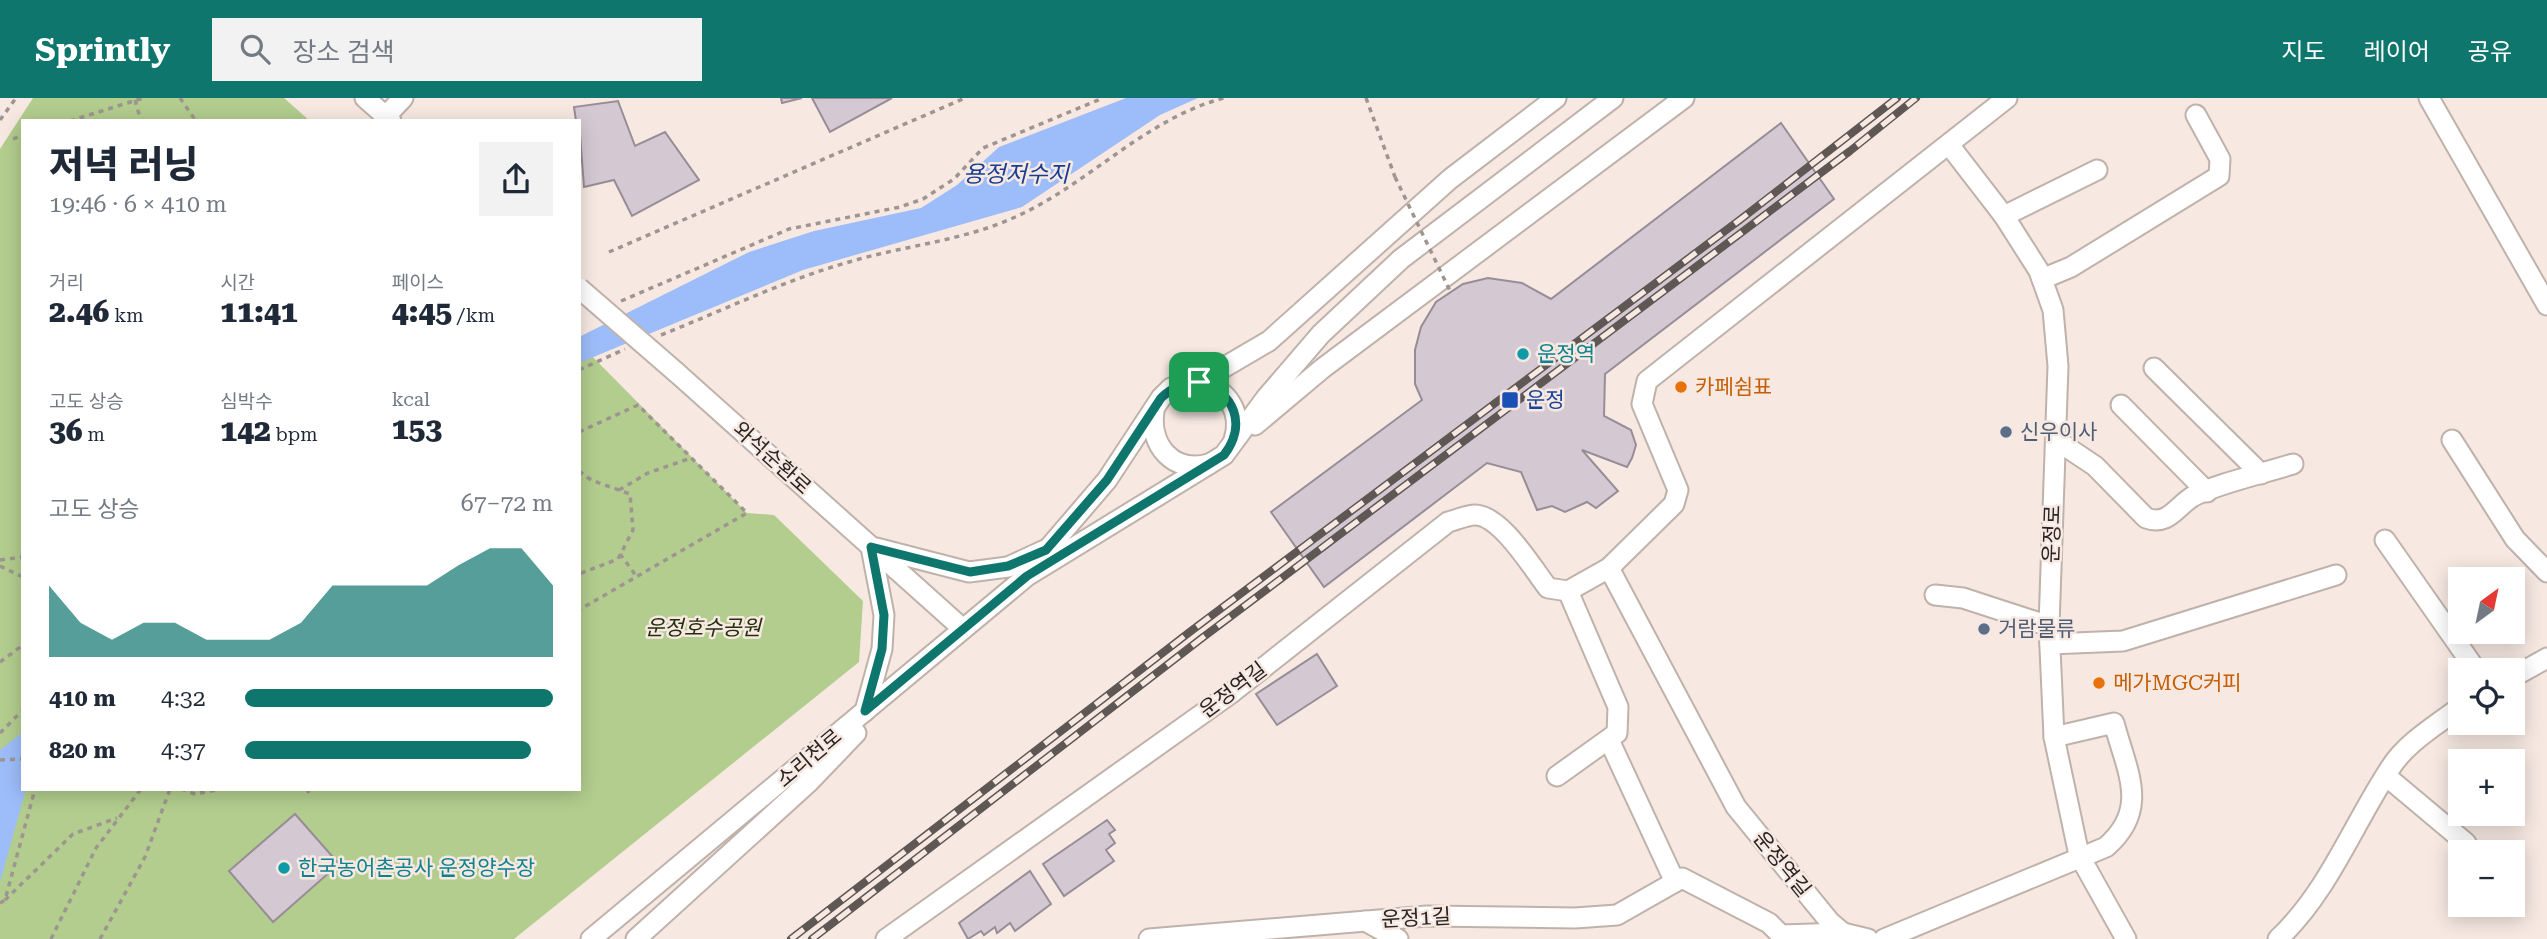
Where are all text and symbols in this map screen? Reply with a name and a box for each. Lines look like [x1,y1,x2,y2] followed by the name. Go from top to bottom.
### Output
[212,18,702,81] search box
[35,30,170,69] text: Sprintly
[236,30,274,68] icon: search
[292,37,395,67] text: 장소 검색
[2281,38,2326,66] text: 지도
[2364,38,2430,66] text: 레이어
[2468,38,2512,66] text: 공유
[479,142,553,216] button: share
[49,143,198,187] text: 저녁 러닝
[963,161,1071,188] water label: 용정저수지
[49,191,227,218] text: 19:46 · 6 × 410 m
[49,271,84,294] text: 거리
[220,271,255,294] text: 시간
[392,271,444,294] text: 페이스
[49,294,109,329] text: 2.46
[220,294,298,329] text: 11:41
[392,294,452,329] text: 4:45
[109,304,144,327] text: km
[452,304,495,327] text: /km
[1537,342,1595,366] place label: 운정역
[1515,346,1531,362] marker: 운정역
[1169,352,1229,412] pin
[1180,363,1218,401] icon: arrive
[1695,375,1772,399] place label: 카페쉼표
[1673,379,1689,395] marker: 카페쉼표
[392,388,430,411] text: kcal
[1526,388,1565,412] place label: 운정
[49,390,124,413] text: 고도 상승
[220,390,273,413] text: 심박수
[1500,390,1520,410] marker: 운정
[392,411,442,446] text: 153
[49,413,83,448] text: 36
[220,413,271,448] text: 142
[728,417,816,499] street label: 와석순환로
[2020,420,2097,444] place label: 신우이사
[83,423,105,446] text: m
[271,423,318,446] text: bpm
[1998,424,2014,440] marker: 신우이사
[461,490,553,517] text: 67–72 m
[49,496,139,523] text: 고도 상승
[2039,505,2065,563] street label: 운정로
[2448,567,2525,644] north arrow
[2448,567,2525,917] map controls
[645,616,763,640] park label: 운정호수공원
[1998,617,2075,641] place label: 거람물류
[1976,621,1992,637] marker: 거람물류
[1195,657,1271,723] street label: 운정역길
[2448,658,2525,735] button: locate
[2113,671,2242,695] place label: 메가MGC커피
[2091,675,2107,691] marker: 메가MGC커피
[49,685,116,712] text: 410 m
[161,685,206,712] text: 4:32
[772,724,846,792] street label: 소리천로
[49,737,116,764] text: 820 m
[161,737,206,764] text: 4:37
[2448,749,2525,826] button: +
[1748,826,1816,902] street label: 운정역길
[2448,840,2525,917] button: −
[298,856,535,880] place label: 한국농어촌공사 운정양수장
[276,860,292,876] marker: 한국농어촌공사 운정양수장
[1381,904,1451,932] street label: 운정1길

